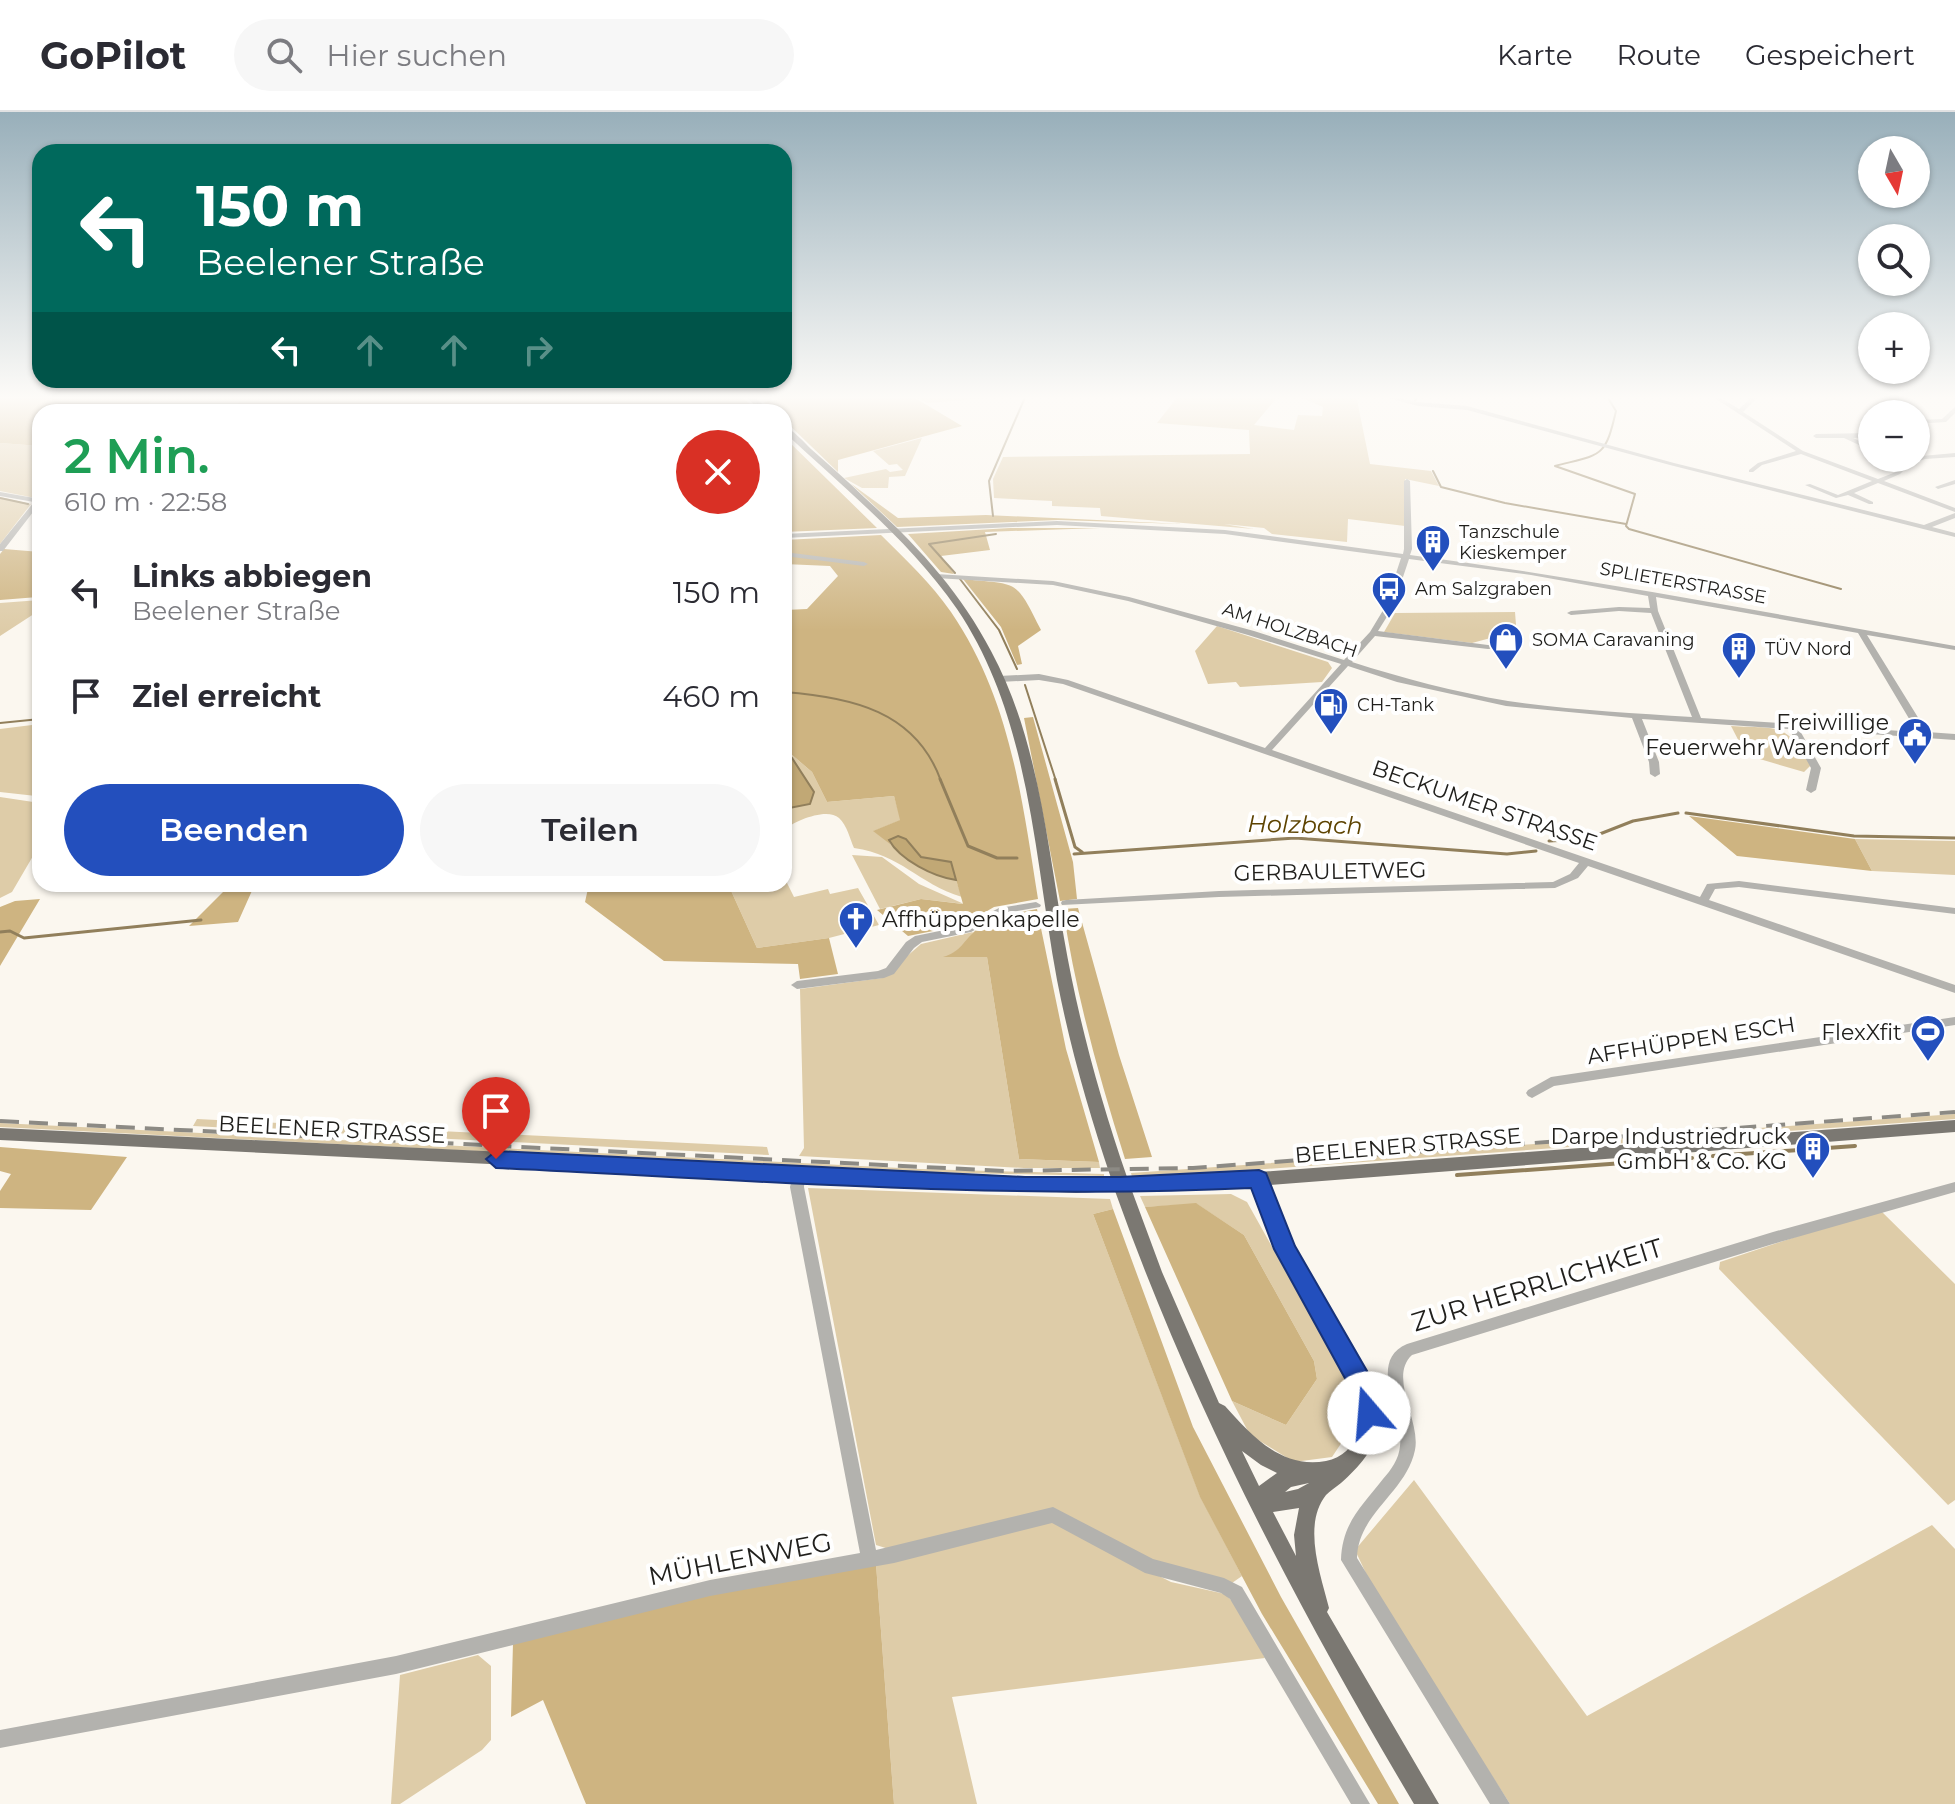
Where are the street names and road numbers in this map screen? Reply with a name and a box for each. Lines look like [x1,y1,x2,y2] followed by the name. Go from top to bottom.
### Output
[1598,558,1768,608] street label: SPLIETERSTRASSE
[1220,598,1360,662] street label: AM HOLZBACH
[1369,754,1601,857] street label: BECKUMER STRASSE
[1233,856,1427,887] street label: GERBAULETWEG
[1585,1011,1797,1070] street label: AFFHÜPPEN ESCH
[218,1110,446,1149] street label: BEELENER STRASSE
[1294,1122,1522,1169] street label: BEELENER STRASSE
[1408,1232,1666,1338] street label: ZUR HERRLICHKEIT
[646,1526,834,1592] street label: MÜHLENWEG

